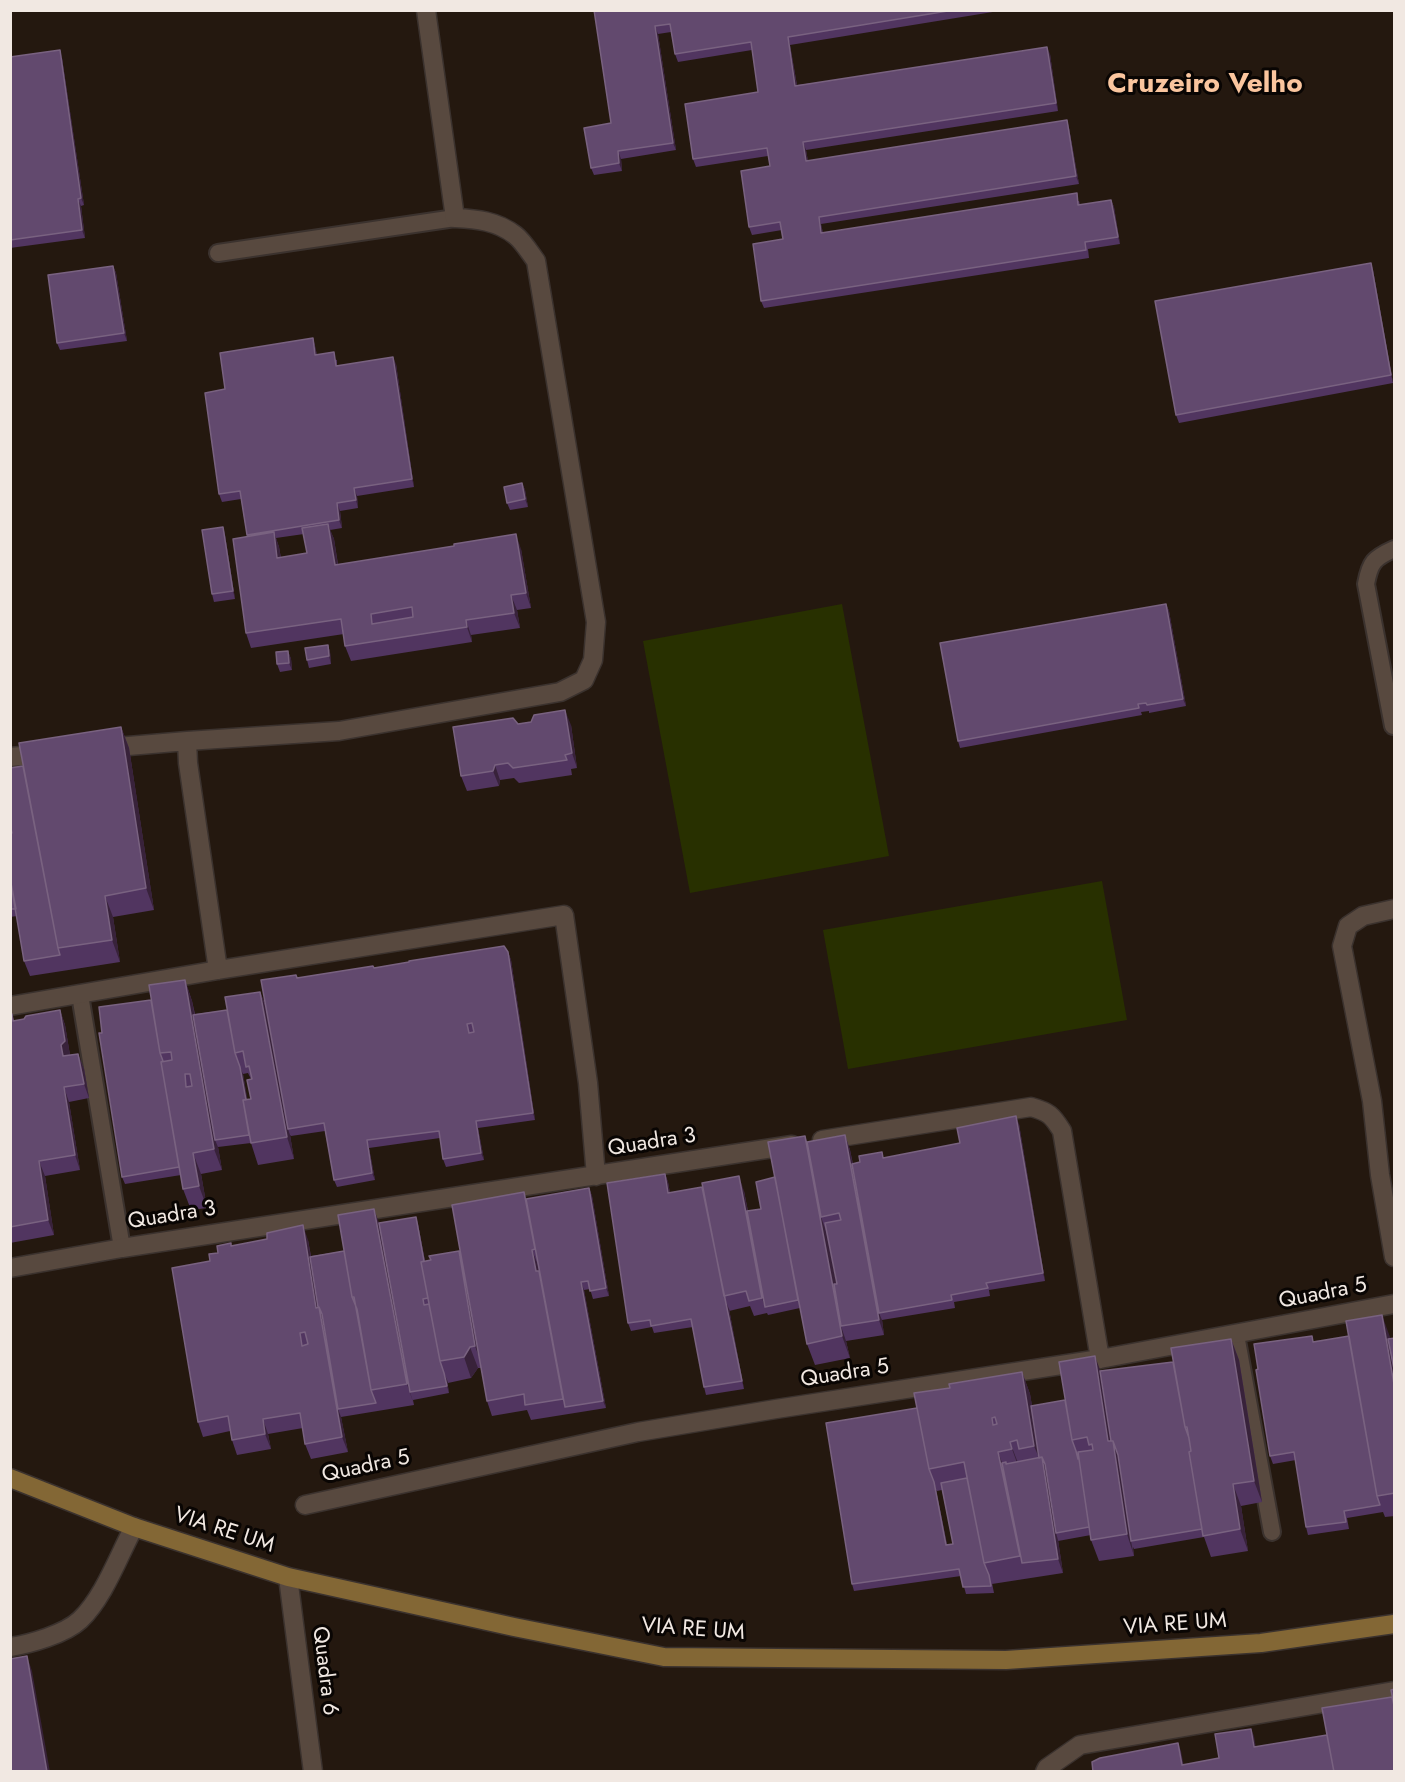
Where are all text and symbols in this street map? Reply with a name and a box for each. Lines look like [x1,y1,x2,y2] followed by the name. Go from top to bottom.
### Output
[1107,68,1303,102] district label: Cruzeiro Velho
[606,1123,698,1163] street label: Quadra 3
[126,1196,218,1236] street label: Quadra 3
[1277,1273,1369,1315] street label: Quadra 5
[799,1354,891,1394] street label: Quadra 5
[320,1445,412,1489] street label: Quadra 5
[171,1502,277,1560] street label: VIA RE UM
[1122,1608,1228,1642] street label: VIA RE UM
[640,1613,746,1647] street label: VIA RE UM
[305,1625,343,1717] street label: Quadra 6

